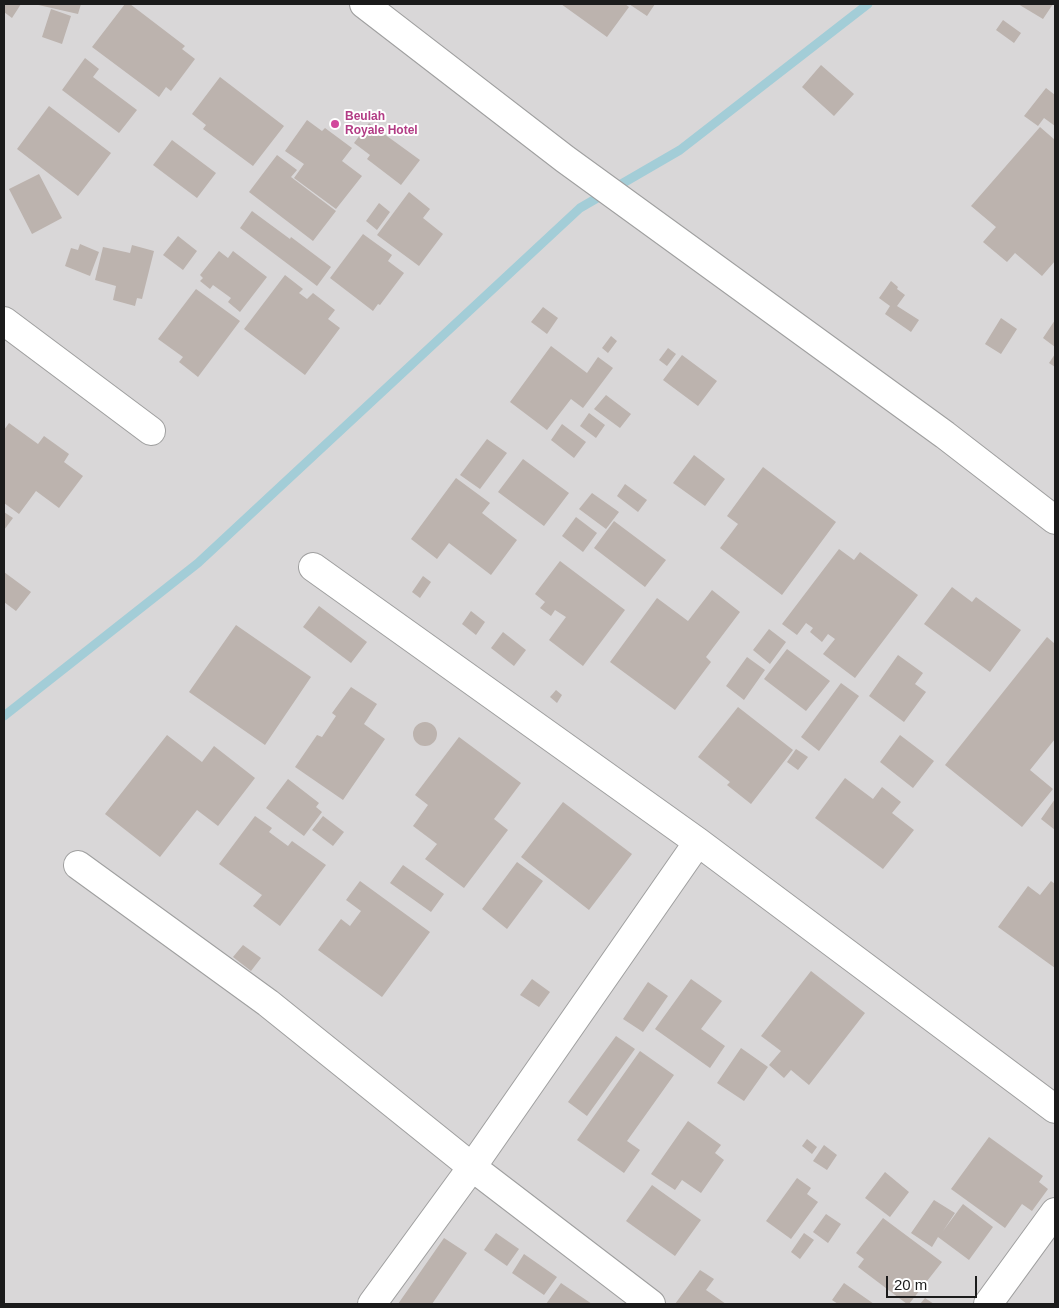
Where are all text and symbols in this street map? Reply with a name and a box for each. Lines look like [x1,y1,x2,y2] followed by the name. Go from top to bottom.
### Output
[345,110,418,138] place label: Beulah Royale Hotel
[329,118,341,130] marker: Beulah Royale Hotel
[889,1266,980,1298] scale bar
[894,1276,927,1293] text: 20 m

